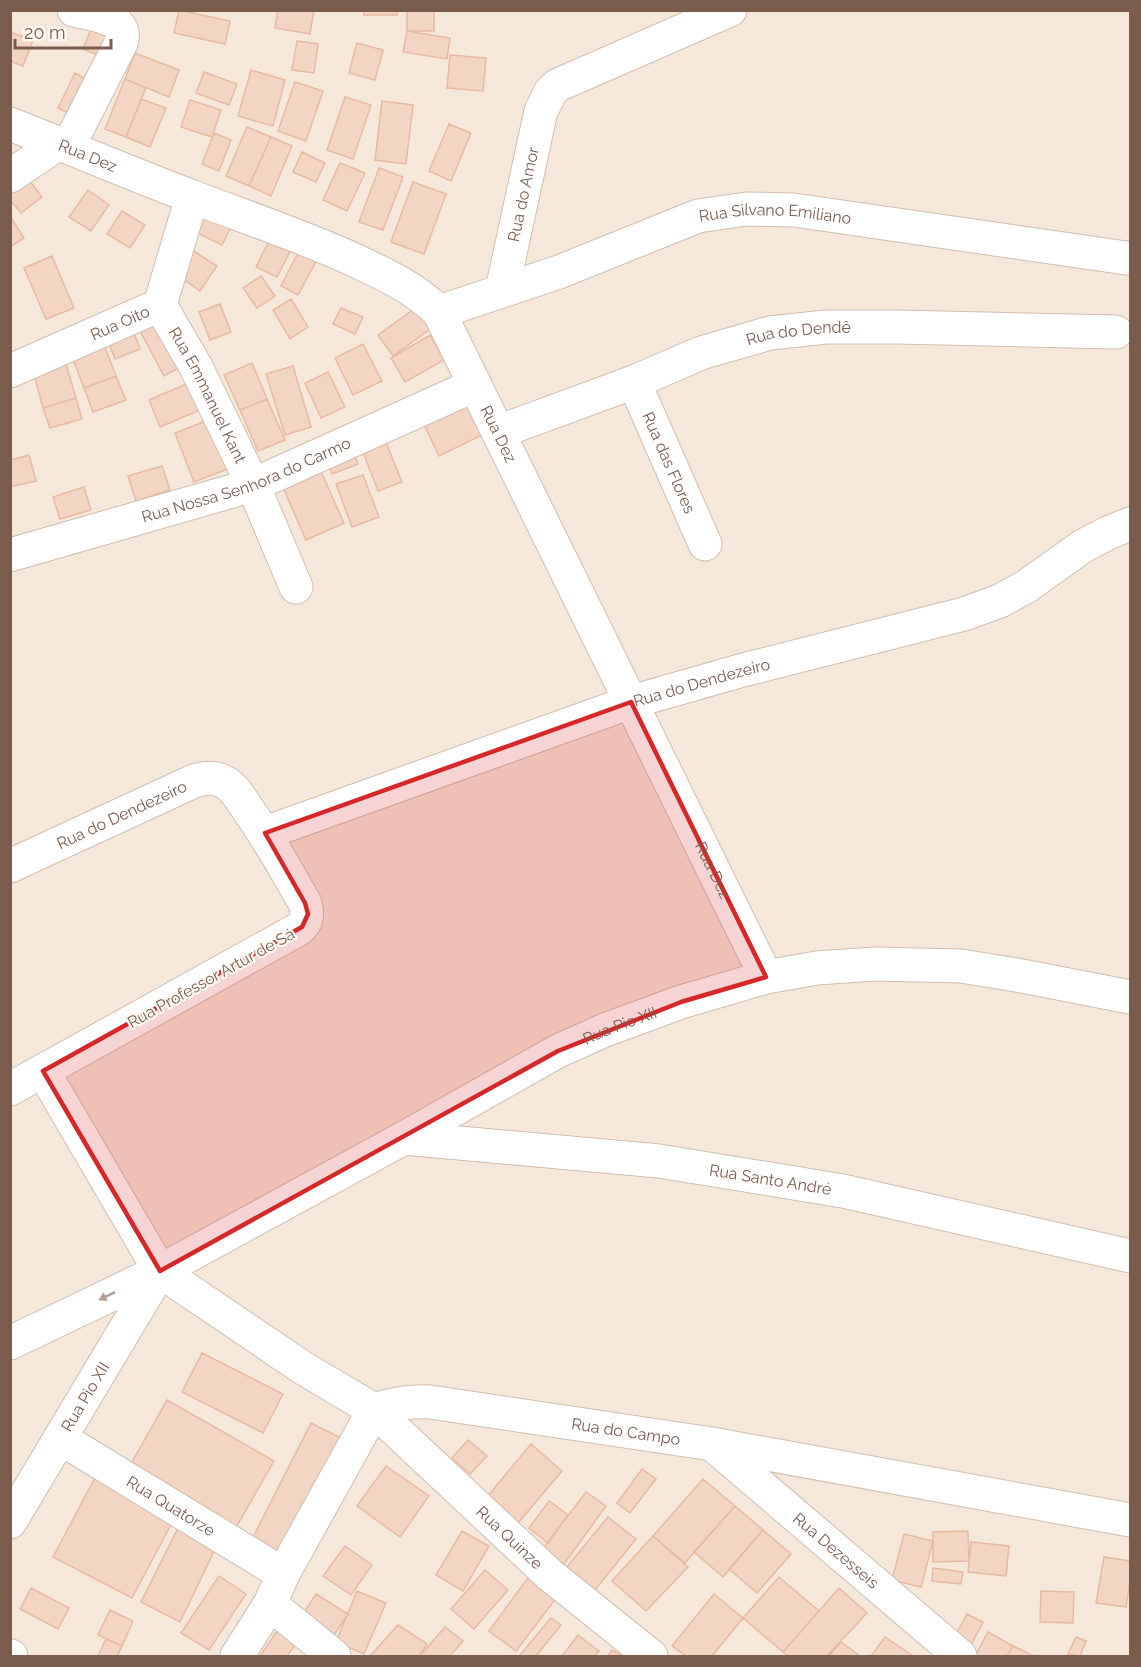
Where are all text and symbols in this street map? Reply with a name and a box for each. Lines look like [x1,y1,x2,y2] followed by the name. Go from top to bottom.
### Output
[15,12,111,50] scale bar
[24,22,66,43] text: 20 m
[56,135,120,176] street label: Rua Dez
[503,145,542,243] street label: Rua do Amor
[698,199,853,228] street label: Rua Silvano Emiliano
[87,301,152,344] street label: Rua Oito
[744,318,851,349] street label: Rua do Dendê
[165,323,251,467] street label: Rua Emmanuel Kant
[477,402,521,466] street label: Rua Dez
[639,409,700,517] street label: Rua das Flores
[139,433,353,526] street label: Rua Nossa Senhora do Carmo
[631,654,772,710] street label: Rua do Dendezeiro
[54,776,190,853] street label: Rua do Dendezeiro
[691,838,736,902] street label: Rua Dez
[124,924,298,1032] street label: Rua Professor Artur de Sá
[580,1002,659,1048] street label: Rua Pio XII
[708,1160,833,1198] street label: Rua Santo André
[99,1292,116,1301] one-way arrow
[57,1358,113,1435] street label: Rua Pio XII
[570,1414,682,1449] street label: Rua do Campo
[123,1471,219,1540] street label: Rua Quatorze
[473,1502,547,1573] street label: Rua Quinze
[789,1508,883,1592] street label: Rua Dezesseis

